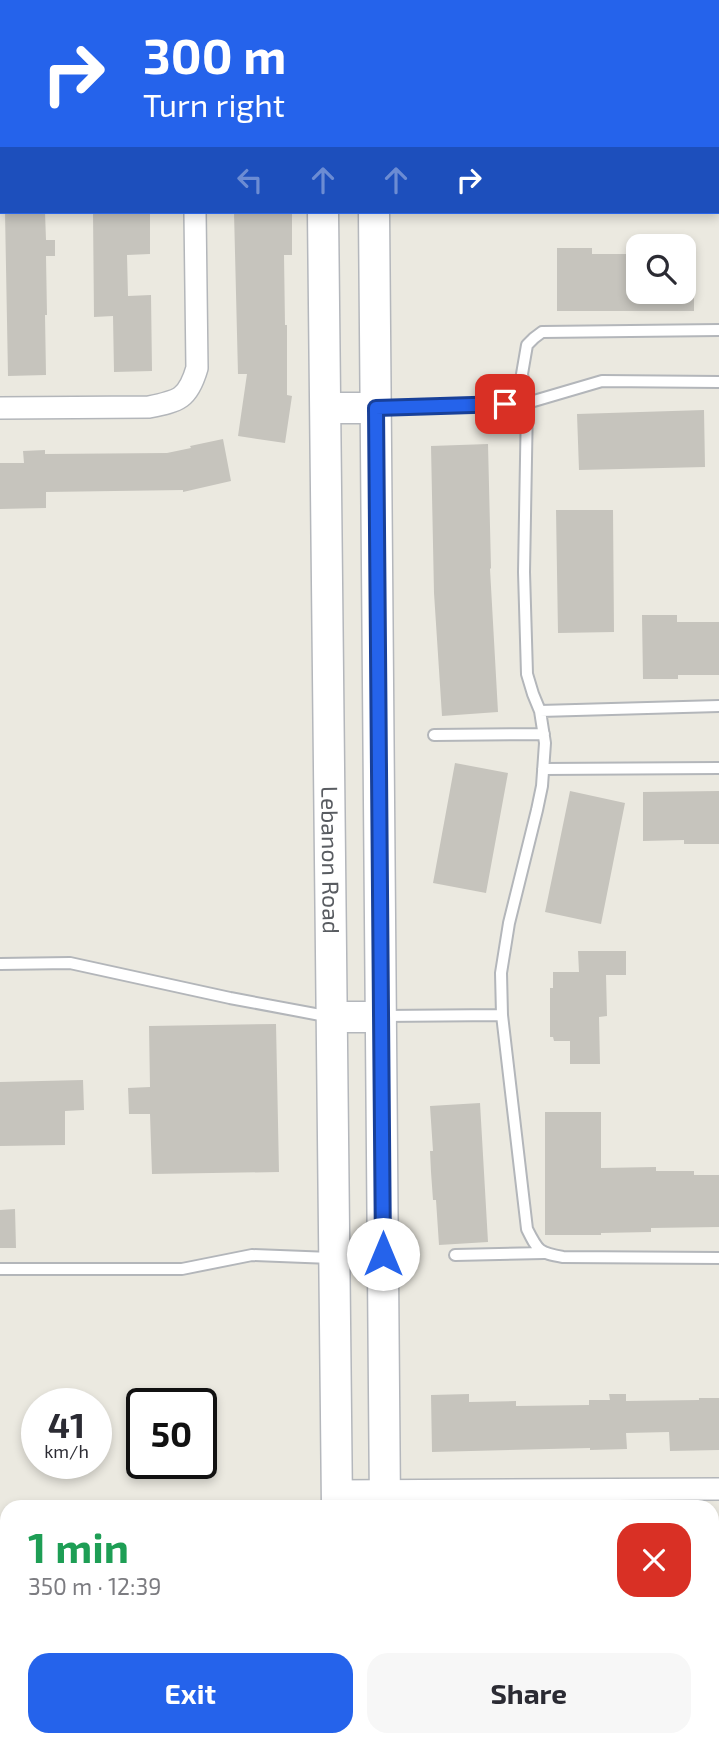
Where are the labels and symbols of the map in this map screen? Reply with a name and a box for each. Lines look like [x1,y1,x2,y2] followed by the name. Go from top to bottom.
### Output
[475,374,535,434] pin
[316,786,346,934] street label: Lebanon Road
[346,1217,420,1291] position arrow
[126,1388,217,1479] speed limit sign: 50

